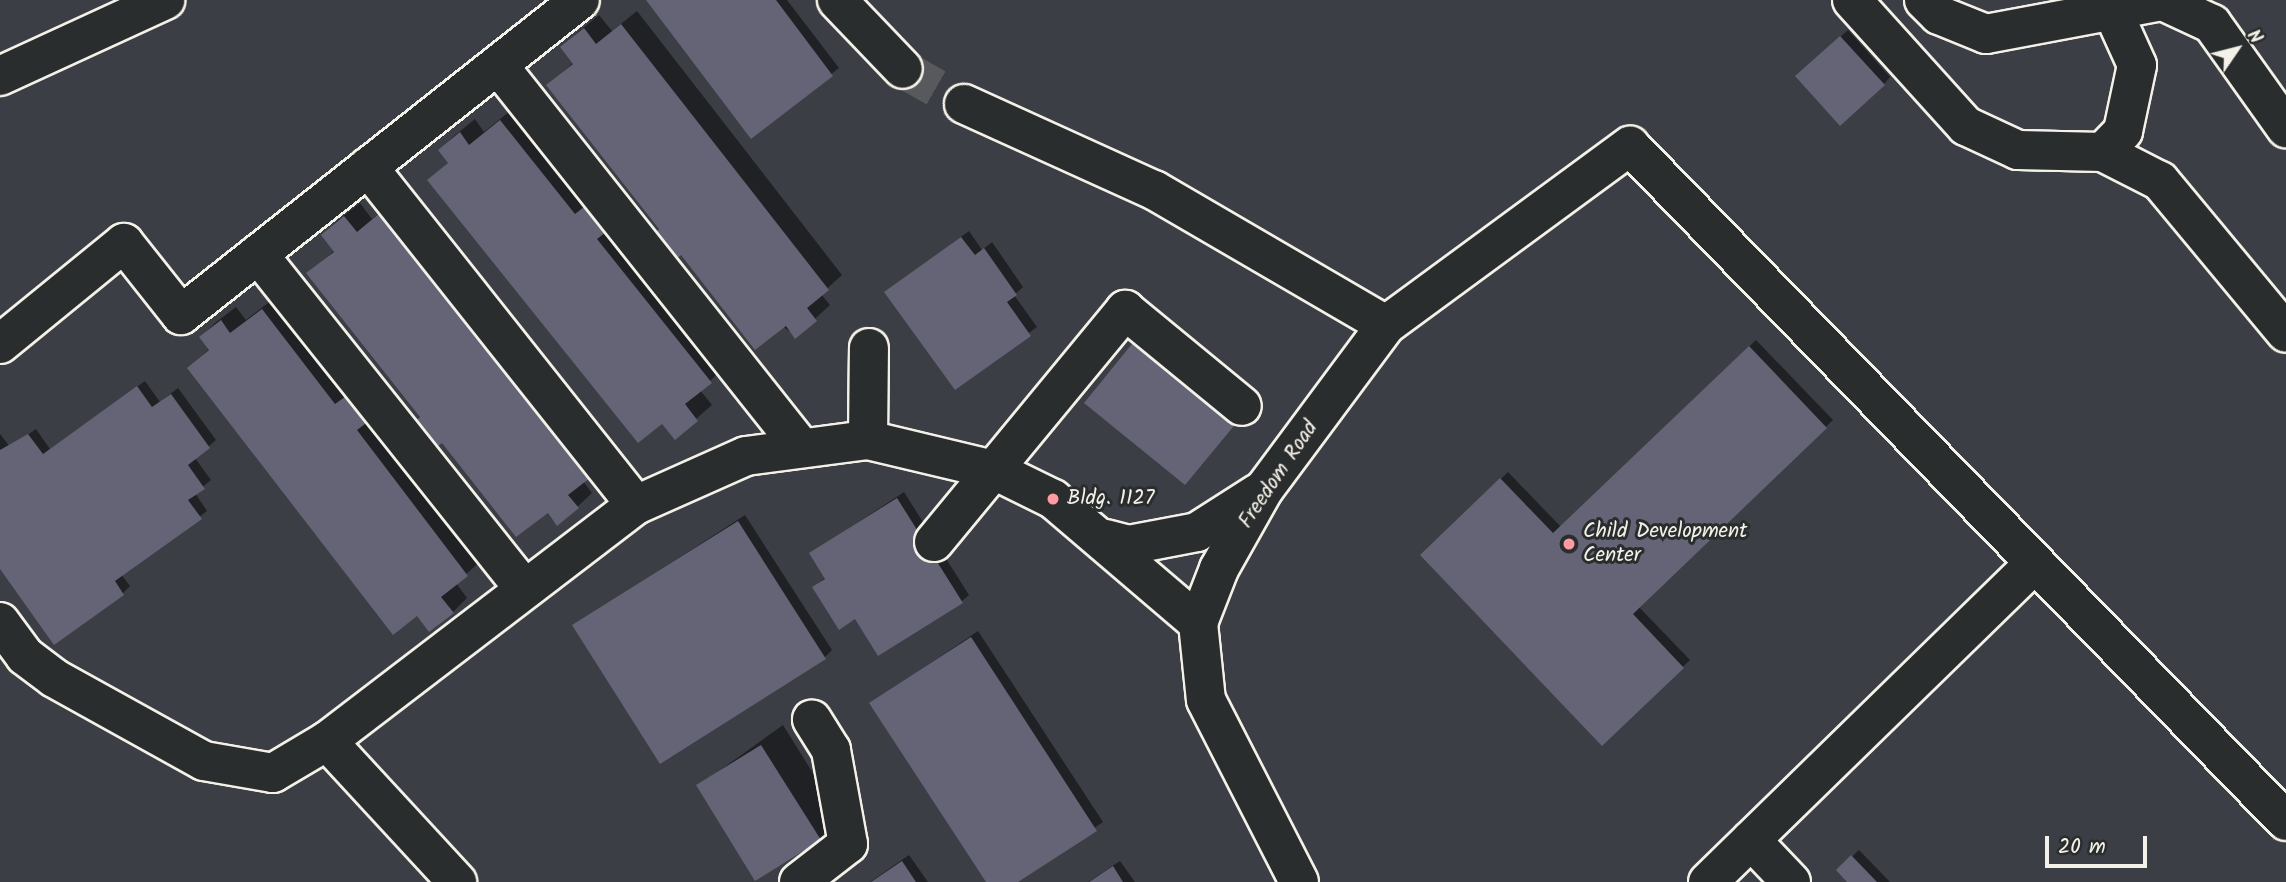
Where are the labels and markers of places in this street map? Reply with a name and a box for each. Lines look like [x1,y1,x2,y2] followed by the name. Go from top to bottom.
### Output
[1067,486,1154,512] place label: Bldg. 1127
[1045,491,1061,507] marker: Bldg. 1127
[1583,519,1747,569] place label: Child Development Center
[1561,536,1577,552] marker: Child Development Center

